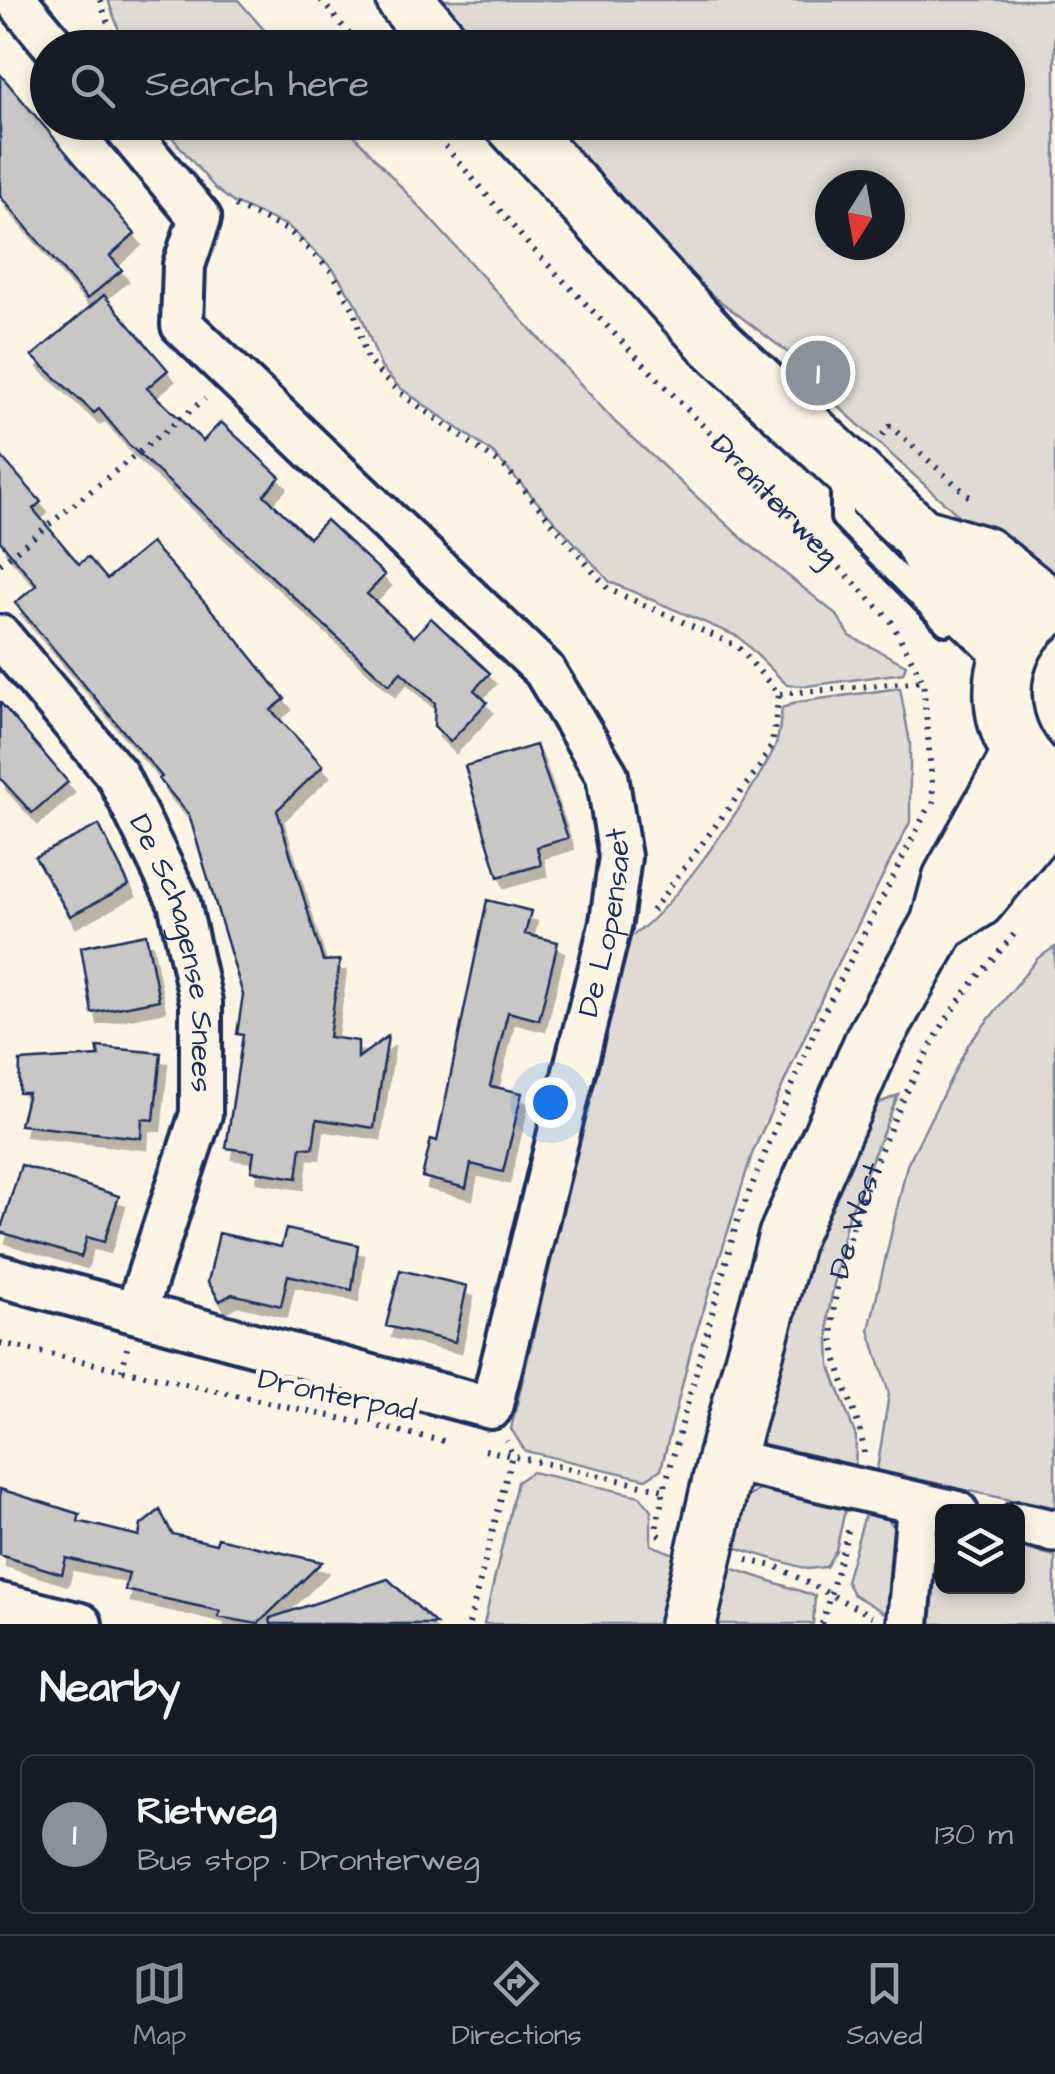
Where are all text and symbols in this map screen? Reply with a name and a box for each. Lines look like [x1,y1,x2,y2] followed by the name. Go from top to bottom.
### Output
[30,30,1025,140] search box
[65,58,120,113] icon: search
[145,59,369,111] text: Search here
[815,170,905,260] north arrow
[786,336,850,410] pin: 1
[701,425,848,576] street label: Dronterweg
[118,807,222,1093] street label: De Schagense Snees
[567,825,641,1021] street label: De Lopensaet
[525,1077,576,1128] your location
[819,1156,895,1283] street label: De West
[254,1358,420,1432] street label: Dronterpad
[935,1504,1025,1594] map controls
[935,1504,1025,1594] button: layers
[40,1660,180,1718] text: Nearby
[137,1786,277,1838] text: Rietweg
[72,1812,77,1857] text: 1
[935,1812,1013,1857] text: 130 m
[137,1838,480,1883] text: Bus stop · Dronterweg
[132,1956,187,2055] tab: Map
[452,1956,582,2055] tab: Directions
[846,1956,923,2055] tab: Saved

